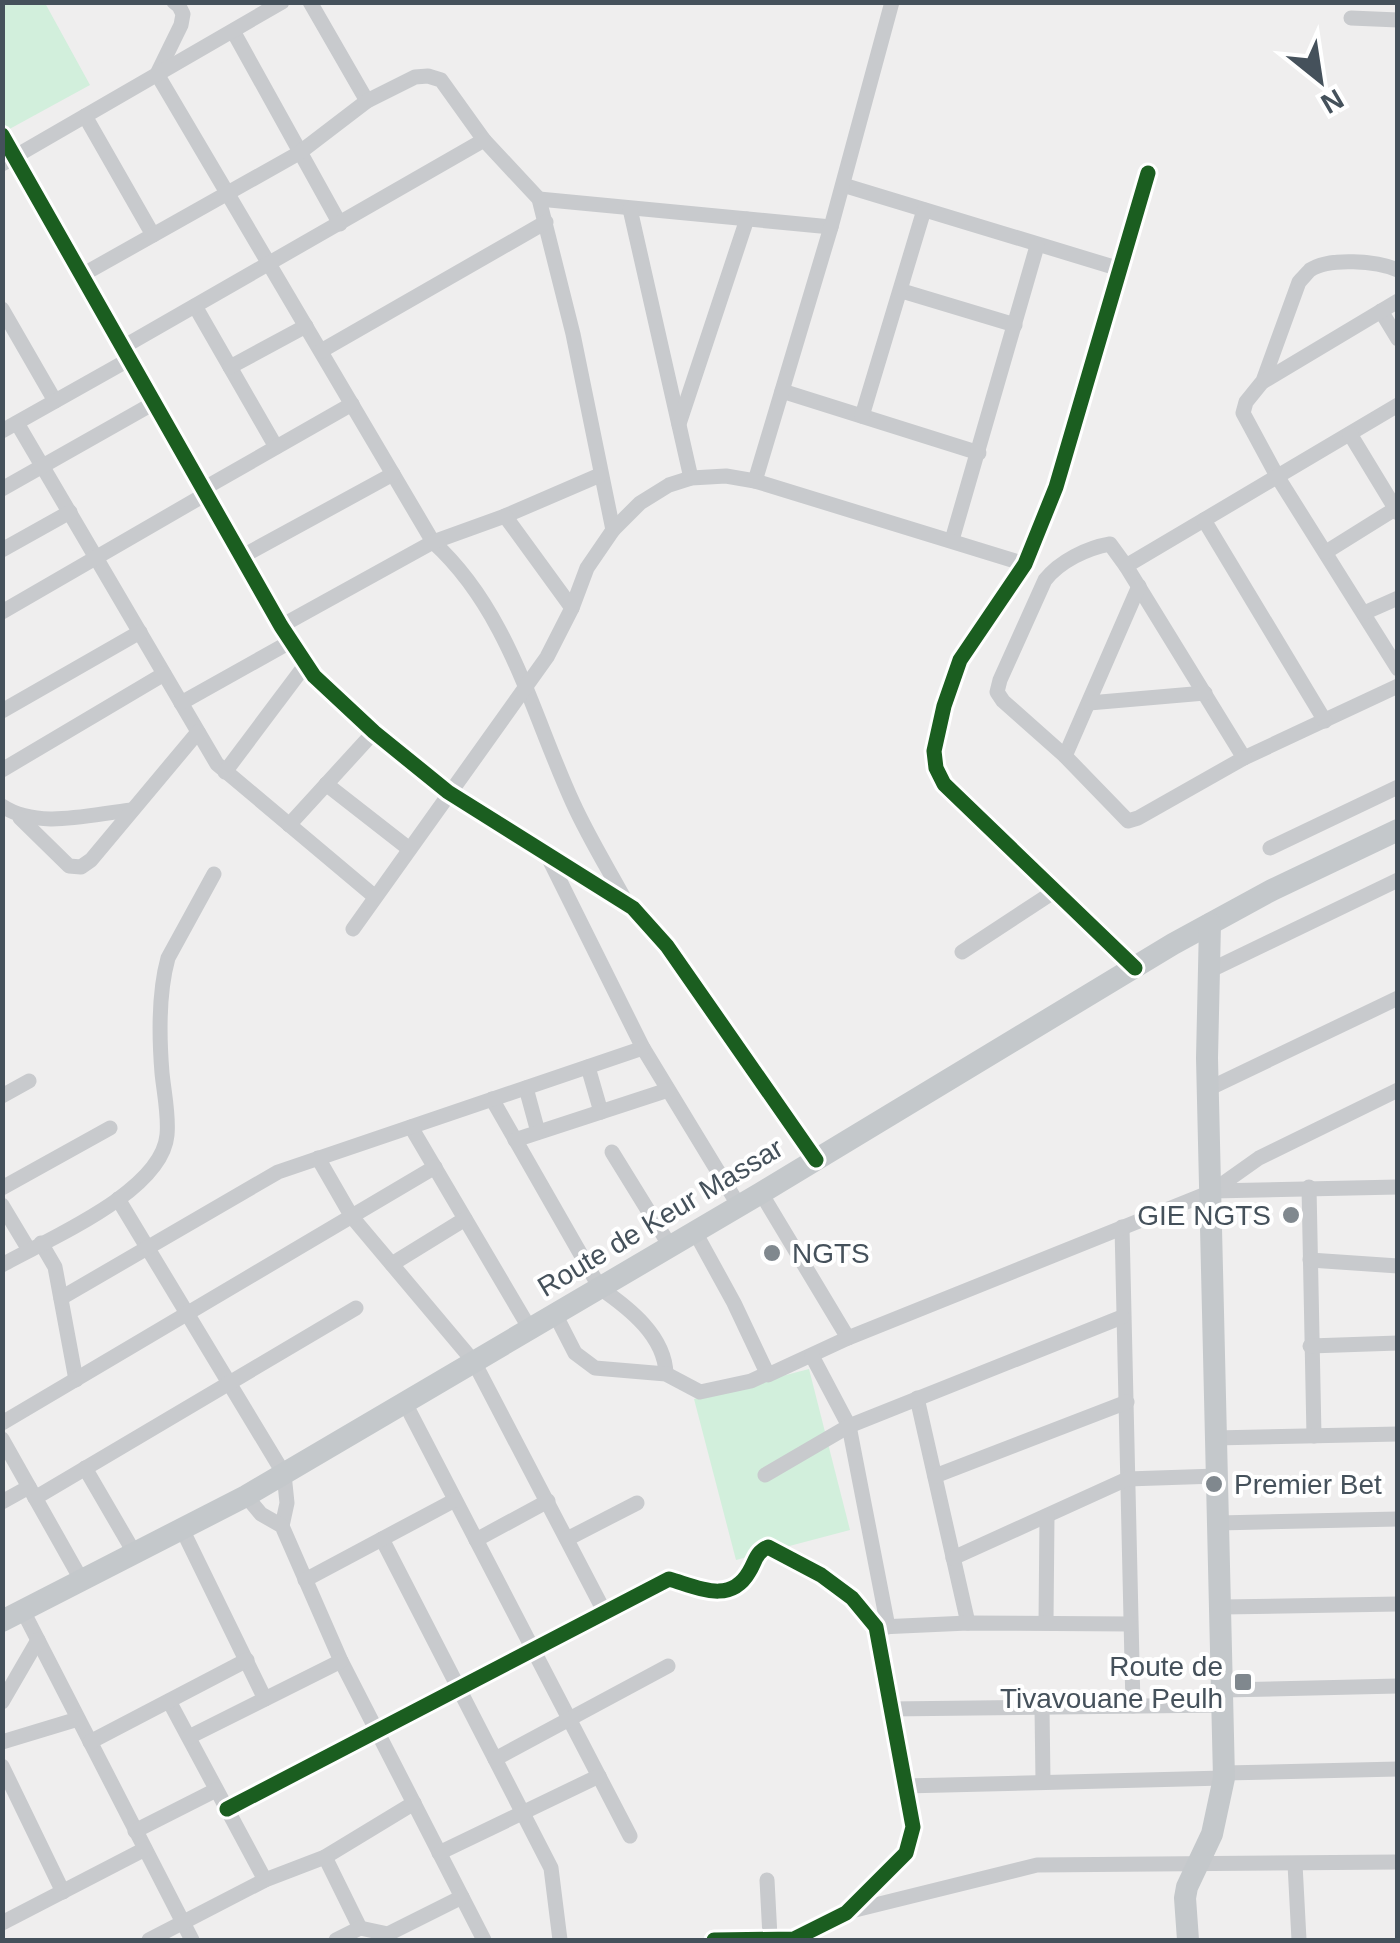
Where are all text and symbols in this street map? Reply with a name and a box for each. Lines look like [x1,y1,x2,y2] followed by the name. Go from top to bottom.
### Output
[1270,30,1370,130] north arrow
[1316,83,1349,120] text: N
[532,1132,788,1303] street label: Route de Keur Massar
[1137,1200,1271,1231] place label: GIE NGTS
[1280,1204,1302,1226] marker: GIE NGTS
[792,1238,870,1269] place label: NGTS
[761,1242,783,1264] marker: NGTS
[1234,1469,1382,1500] place label: Premier Bet
[1203,1473,1225,1495] marker: Premier Bet
[1000,1651,1223,1714] place label: Route de Tivavouane Peulh
[1232,1671,1254,1693] marker: Route de Tivavouane Peulh

